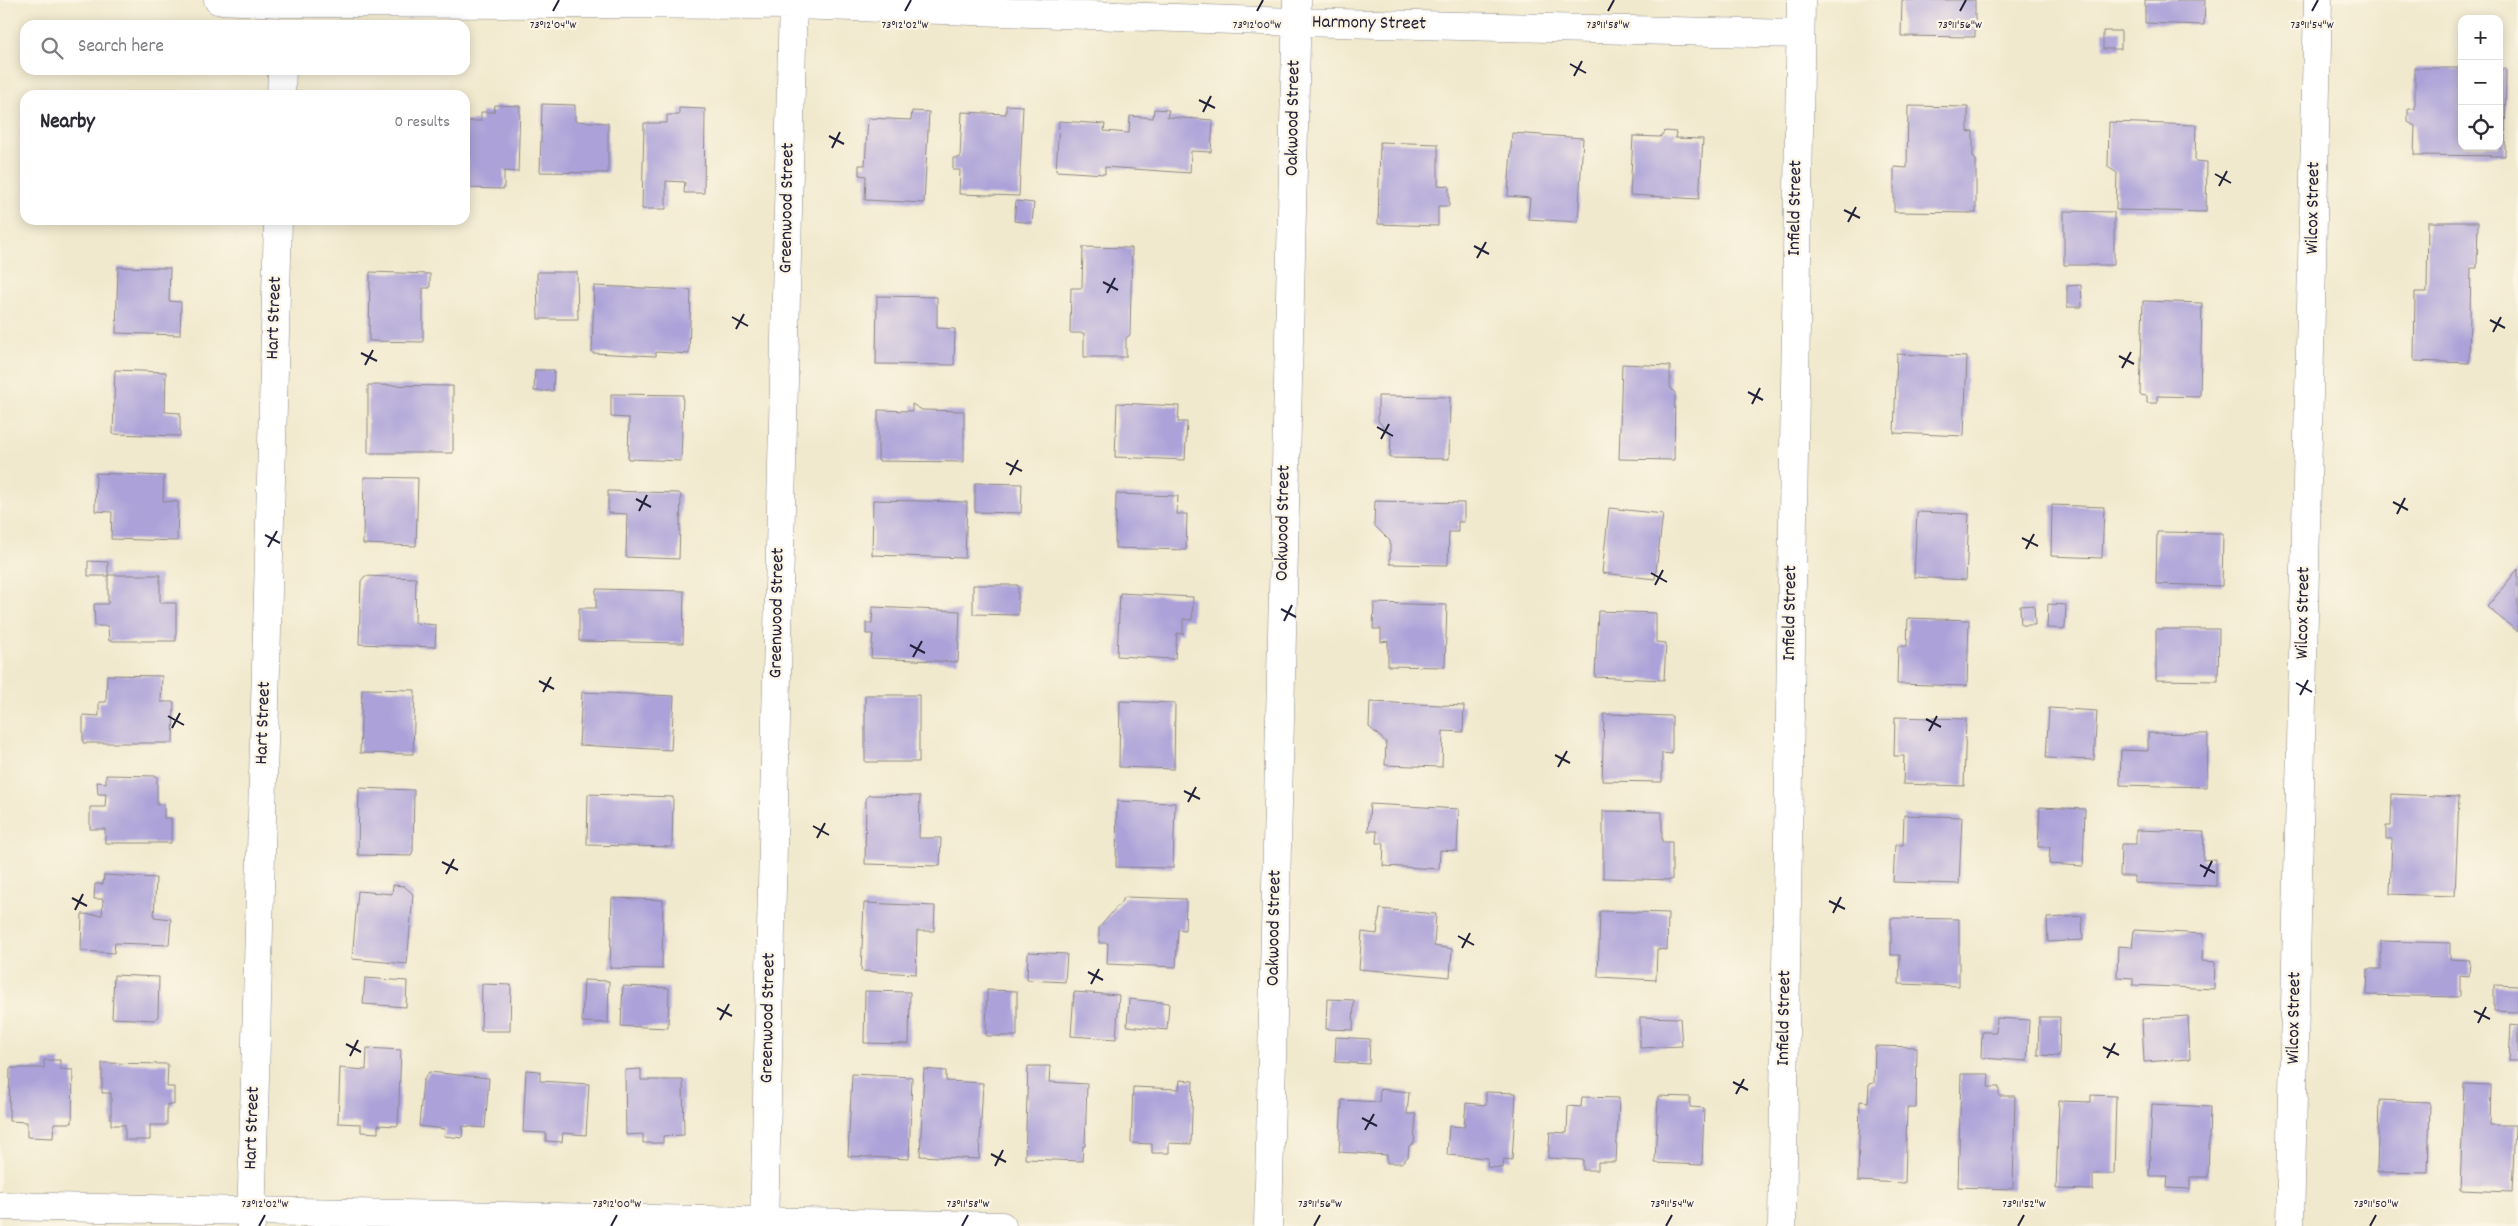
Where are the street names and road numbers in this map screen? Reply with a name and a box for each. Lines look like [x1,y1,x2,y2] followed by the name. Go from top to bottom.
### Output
[1312,10,1426,38] street label: Harmony Street
[1279,60,1309,176] street label: Oakwood Street
[773,142,803,274] street label: Greenwood Street
[1782,160,1810,256] street label: Infield Street
[2300,161,2328,255] street label: Wilcox Street
[260,276,290,360] street label: Hart Street
[1269,465,1299,581] street label: Oakwood Street
[763,547,793,679] street label: Greenwood Street
[1777,565,1805,661] street label: Infield Street
[2290,566,2318,660] street label: Wilcox Street
[249,681,279,765] street label: Hart Street
[1260,870,1290,986] street label: Oakwood Street
[754,952,784,1084] street label: Greenwood Street
[1771,970,1799,1066] street label: Infield Street
[2281,971,2309,1065] street label: Wilcox Street
[238,1086,268,1170] street label: Hart Street

